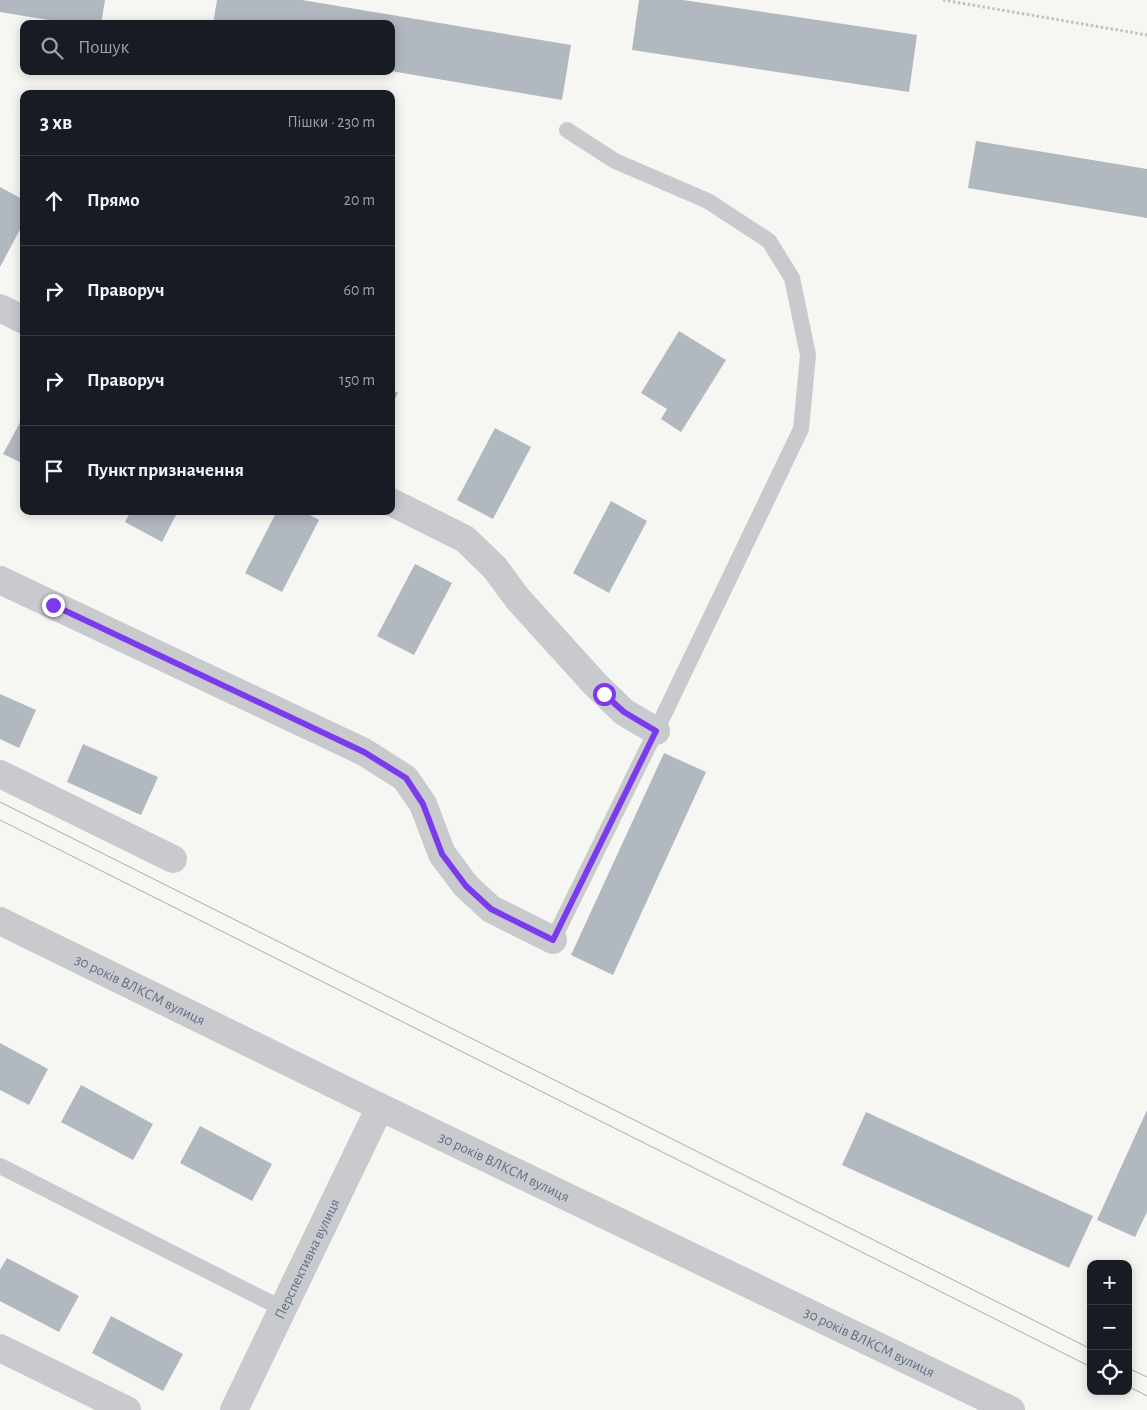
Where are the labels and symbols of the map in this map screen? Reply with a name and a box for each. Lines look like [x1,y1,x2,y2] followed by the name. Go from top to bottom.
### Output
[42,594,65,617] route end
[593,683,616,706] route start
[73,951,208,1028] street label: 30 років ВЛКСМ вулиця
[437,1129,572,1204] street label: 30 років ВЛКСМ вулиця
[272,1196,342,1321] street label: Перспективна вулиця
[802,1304,937,1380] street label: 30 років ВЛКСМ вулиця

